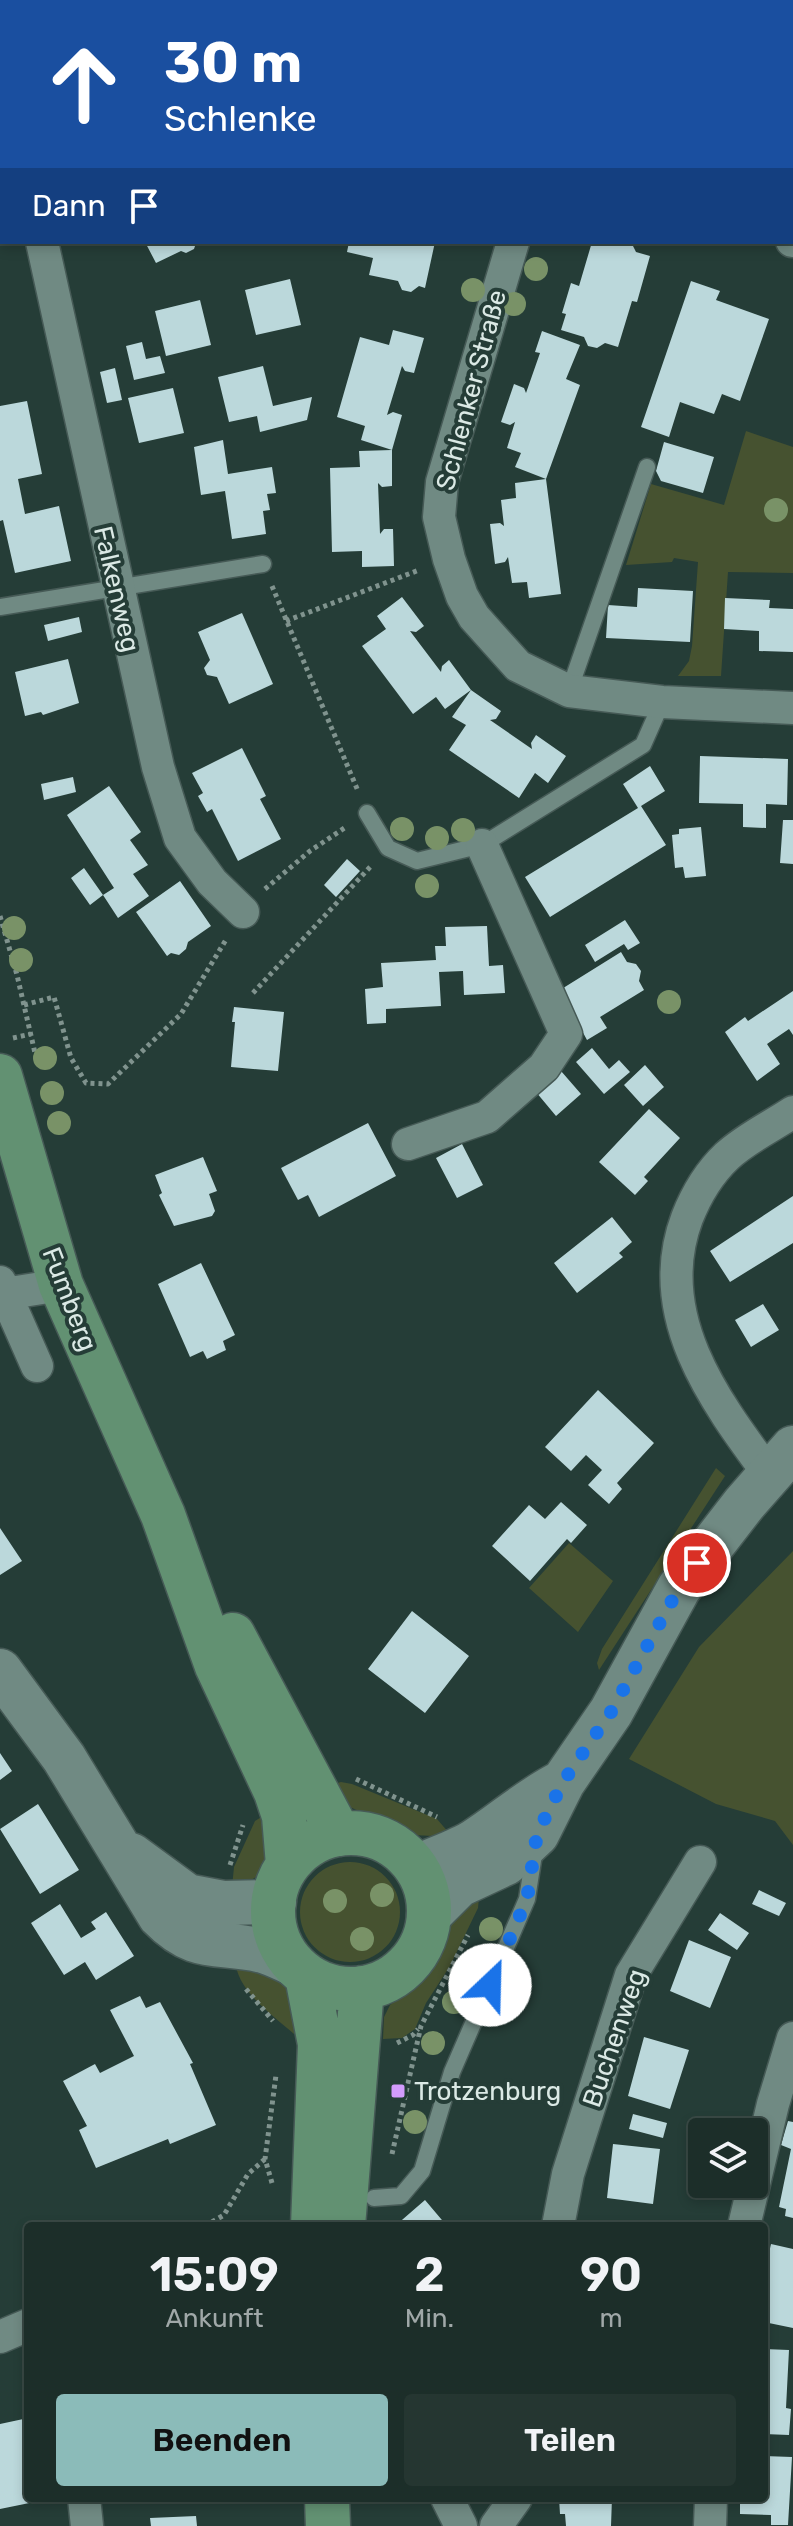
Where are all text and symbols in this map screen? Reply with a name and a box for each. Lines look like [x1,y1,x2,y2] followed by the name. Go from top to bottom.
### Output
[164,30,302,96] text: 30 m
[32,32,136,136] icon: ahead
[164,97,317,140] text: Schlenke
[122,184,166,228] icon: arrive
[32,188,106,224] text: Dann
[430,287,513,494] street label: Schlenker Straße
[87,523,146,655] street label: Falkenweg
[36,1243,104,1356] street label: Fumberg
[663,1529,731,1597] pin
[675,1541,719,1585] icon: arrive
[448,1943,532,2027] position arrow
[576,1965,653,2111] street label: Buchenweg
[414,2076,561,2107] place label: Trotzenburg
[389,2082,407,2100] marker: Trotzenburg
[688,2118,768,2198] map controls
[688,2118,768,2198] button: layers
[150,2246,279,2303] text: 15:09
[414,2246,445,2303] text: 2
[580,2246,642,2303] text: 90
[165,2303,263,2334] text: Ankunft
[405,2303,454,2334] text: Min.
[599,2303,623,2334] text: m
[56,2394,388,2486] button: Beenden
[404,2394,736,2486] button: Teilen

